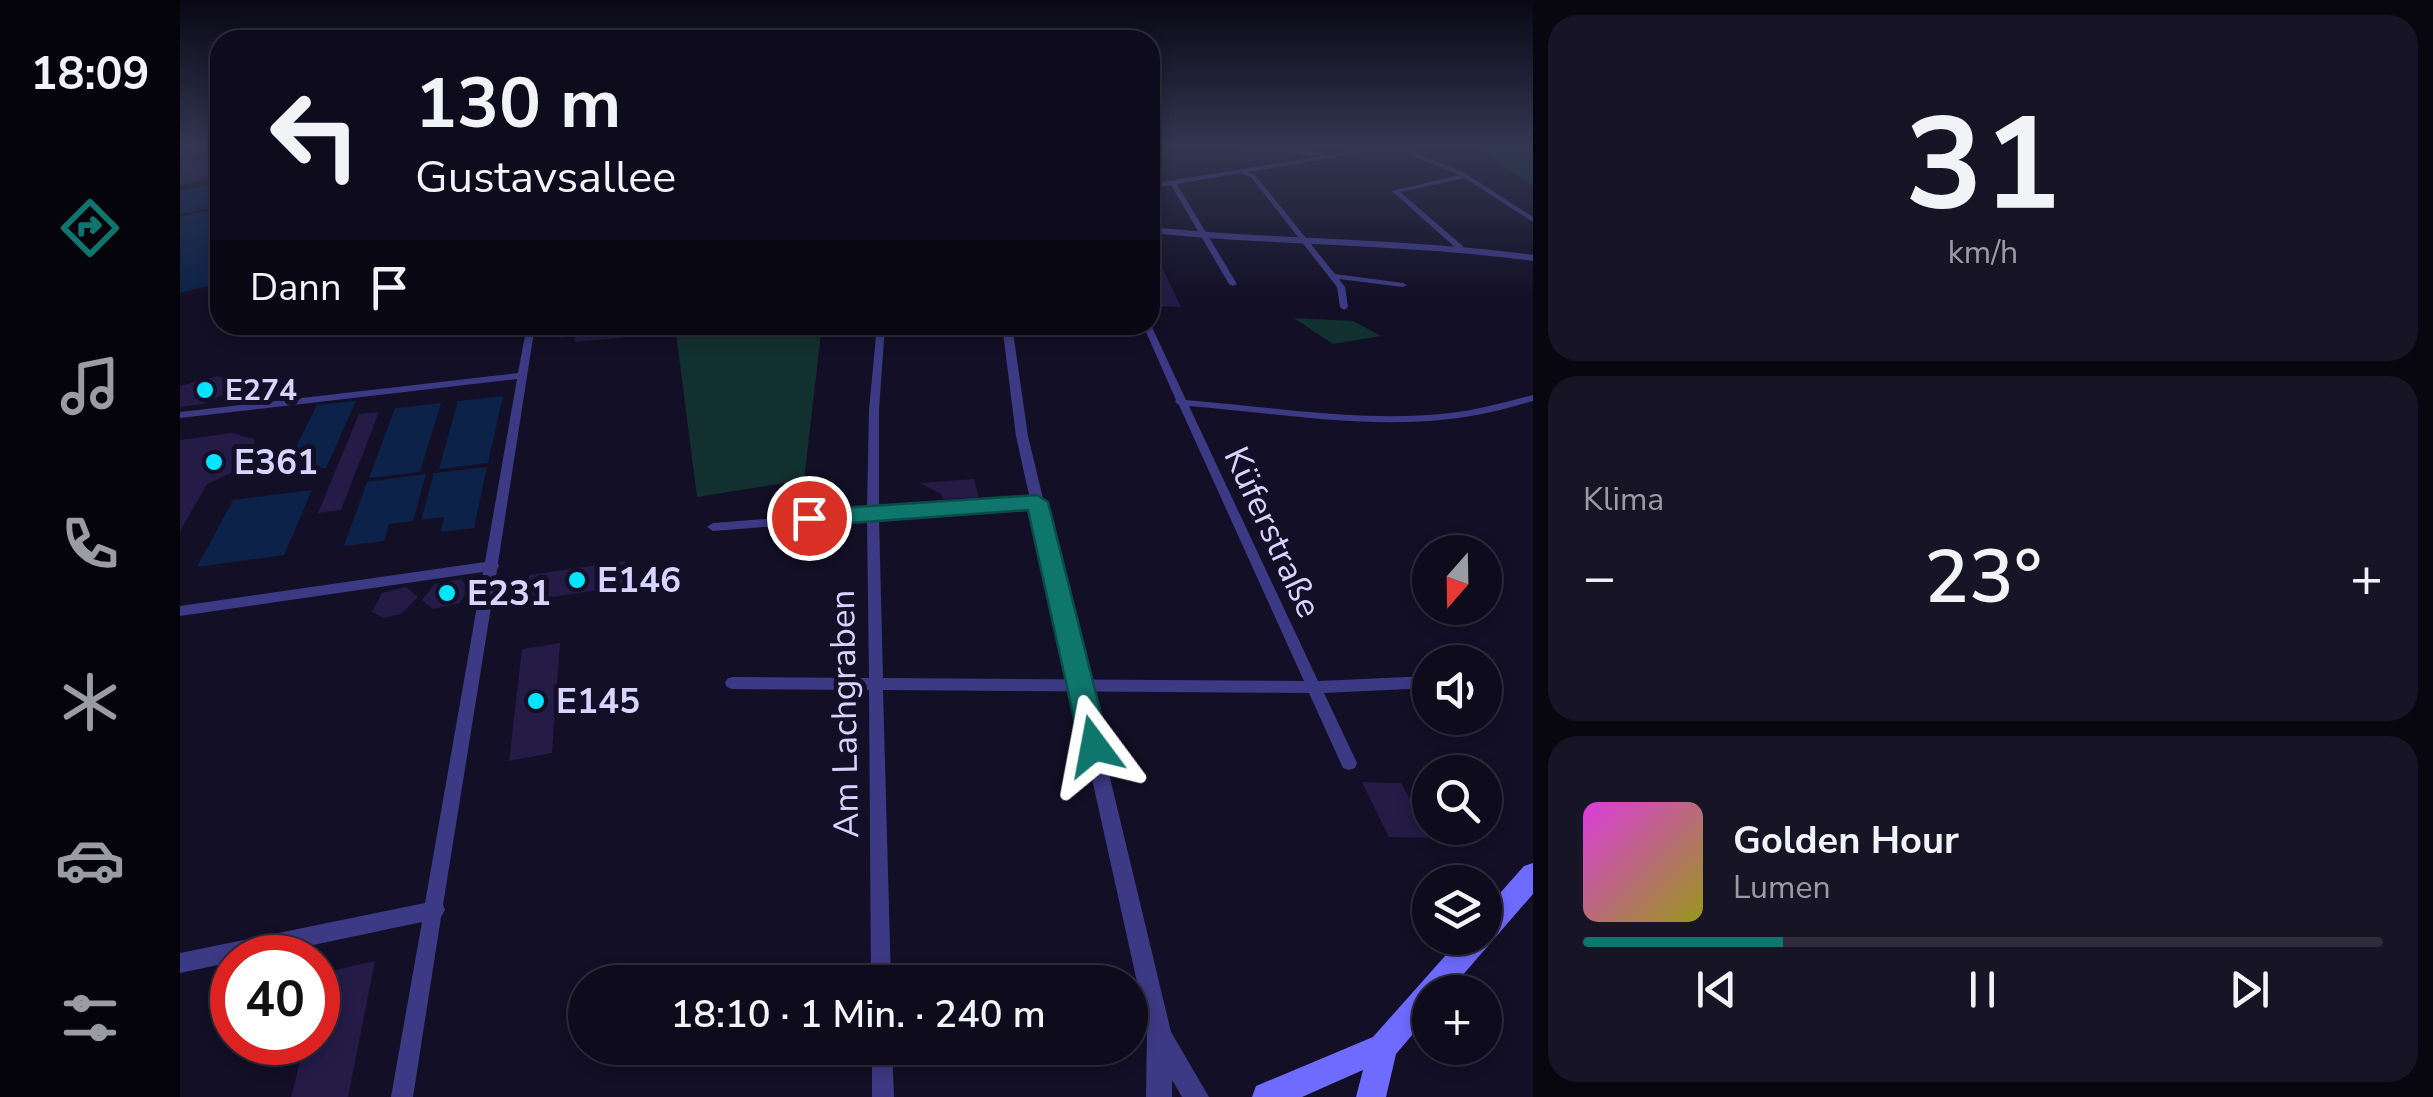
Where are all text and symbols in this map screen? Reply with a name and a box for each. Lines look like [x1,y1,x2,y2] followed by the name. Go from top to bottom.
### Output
[30,44,150,105] text: 18:09
[415,56,621,152] text: 130 m
[250,70,380,200] icon: left
[1905,77,2061,254] text: 31
[415,147,676,208] text: Gustavsallee
[55,193,125,263] icon: directions
[1948,231,2018,274] text: km/h
[362,260,417,315] icon: arrive
[250,262,342,313] text: Dann
[55,351,125,421] icon: music
[225,370,297,411] place label: E274
[194,379,216,401] marker: E274
[234,439,318,486] place label: E361
[1213,439,1333,625] street label: Küferstraße
[203,451,225,473] marker: E361
[767,476,852,561] pin
[1583,478,1664,521] text: Klima
[782,491,837,546] icon: arrive
[55,509,125,579] icon: phone
[1924,526,2042,628] text: 23°
[1412,535,1502,625] north arrow
[1412,535,1502,1065] map controls
[1583,540,1616,615] text: −
[2350,540,2383,615] text: +
[597,557,681,604] place label: E146
[566,569,588,591] marker: E146
[467,570,551,617] place label: E231
[436,582,458,604] marker: E231
[819,589,870,839] street label: Am Lachgraben
[1412,645,1502,735] button: sound
[55,667,125,737] icon: climate
[556,678,640,725] place label: E145
[525,690,547,712] marker: E145
[1042,694,1146,798] position arrow
[1412,755,1502,845] button: search
[1733,815,1959,866] text: Golden Hour
[55,825,125,895] icon: car
[1412,865,1502,955] button: layers
[1733,866,1831,909] text: Lumen
[210,935,340,1065] speed limit sign: 40
[1689,962,1744,1017] icon: previous
[1955,962,2010,1017] icon: pause
[2222,962,2277,1017] icon: next
[1412,975,1502,1065] button: +
[55,983,125,1053] icon: filters
[670,989,1046,1040] text: 18:10 · 1 Min. · 240 m

